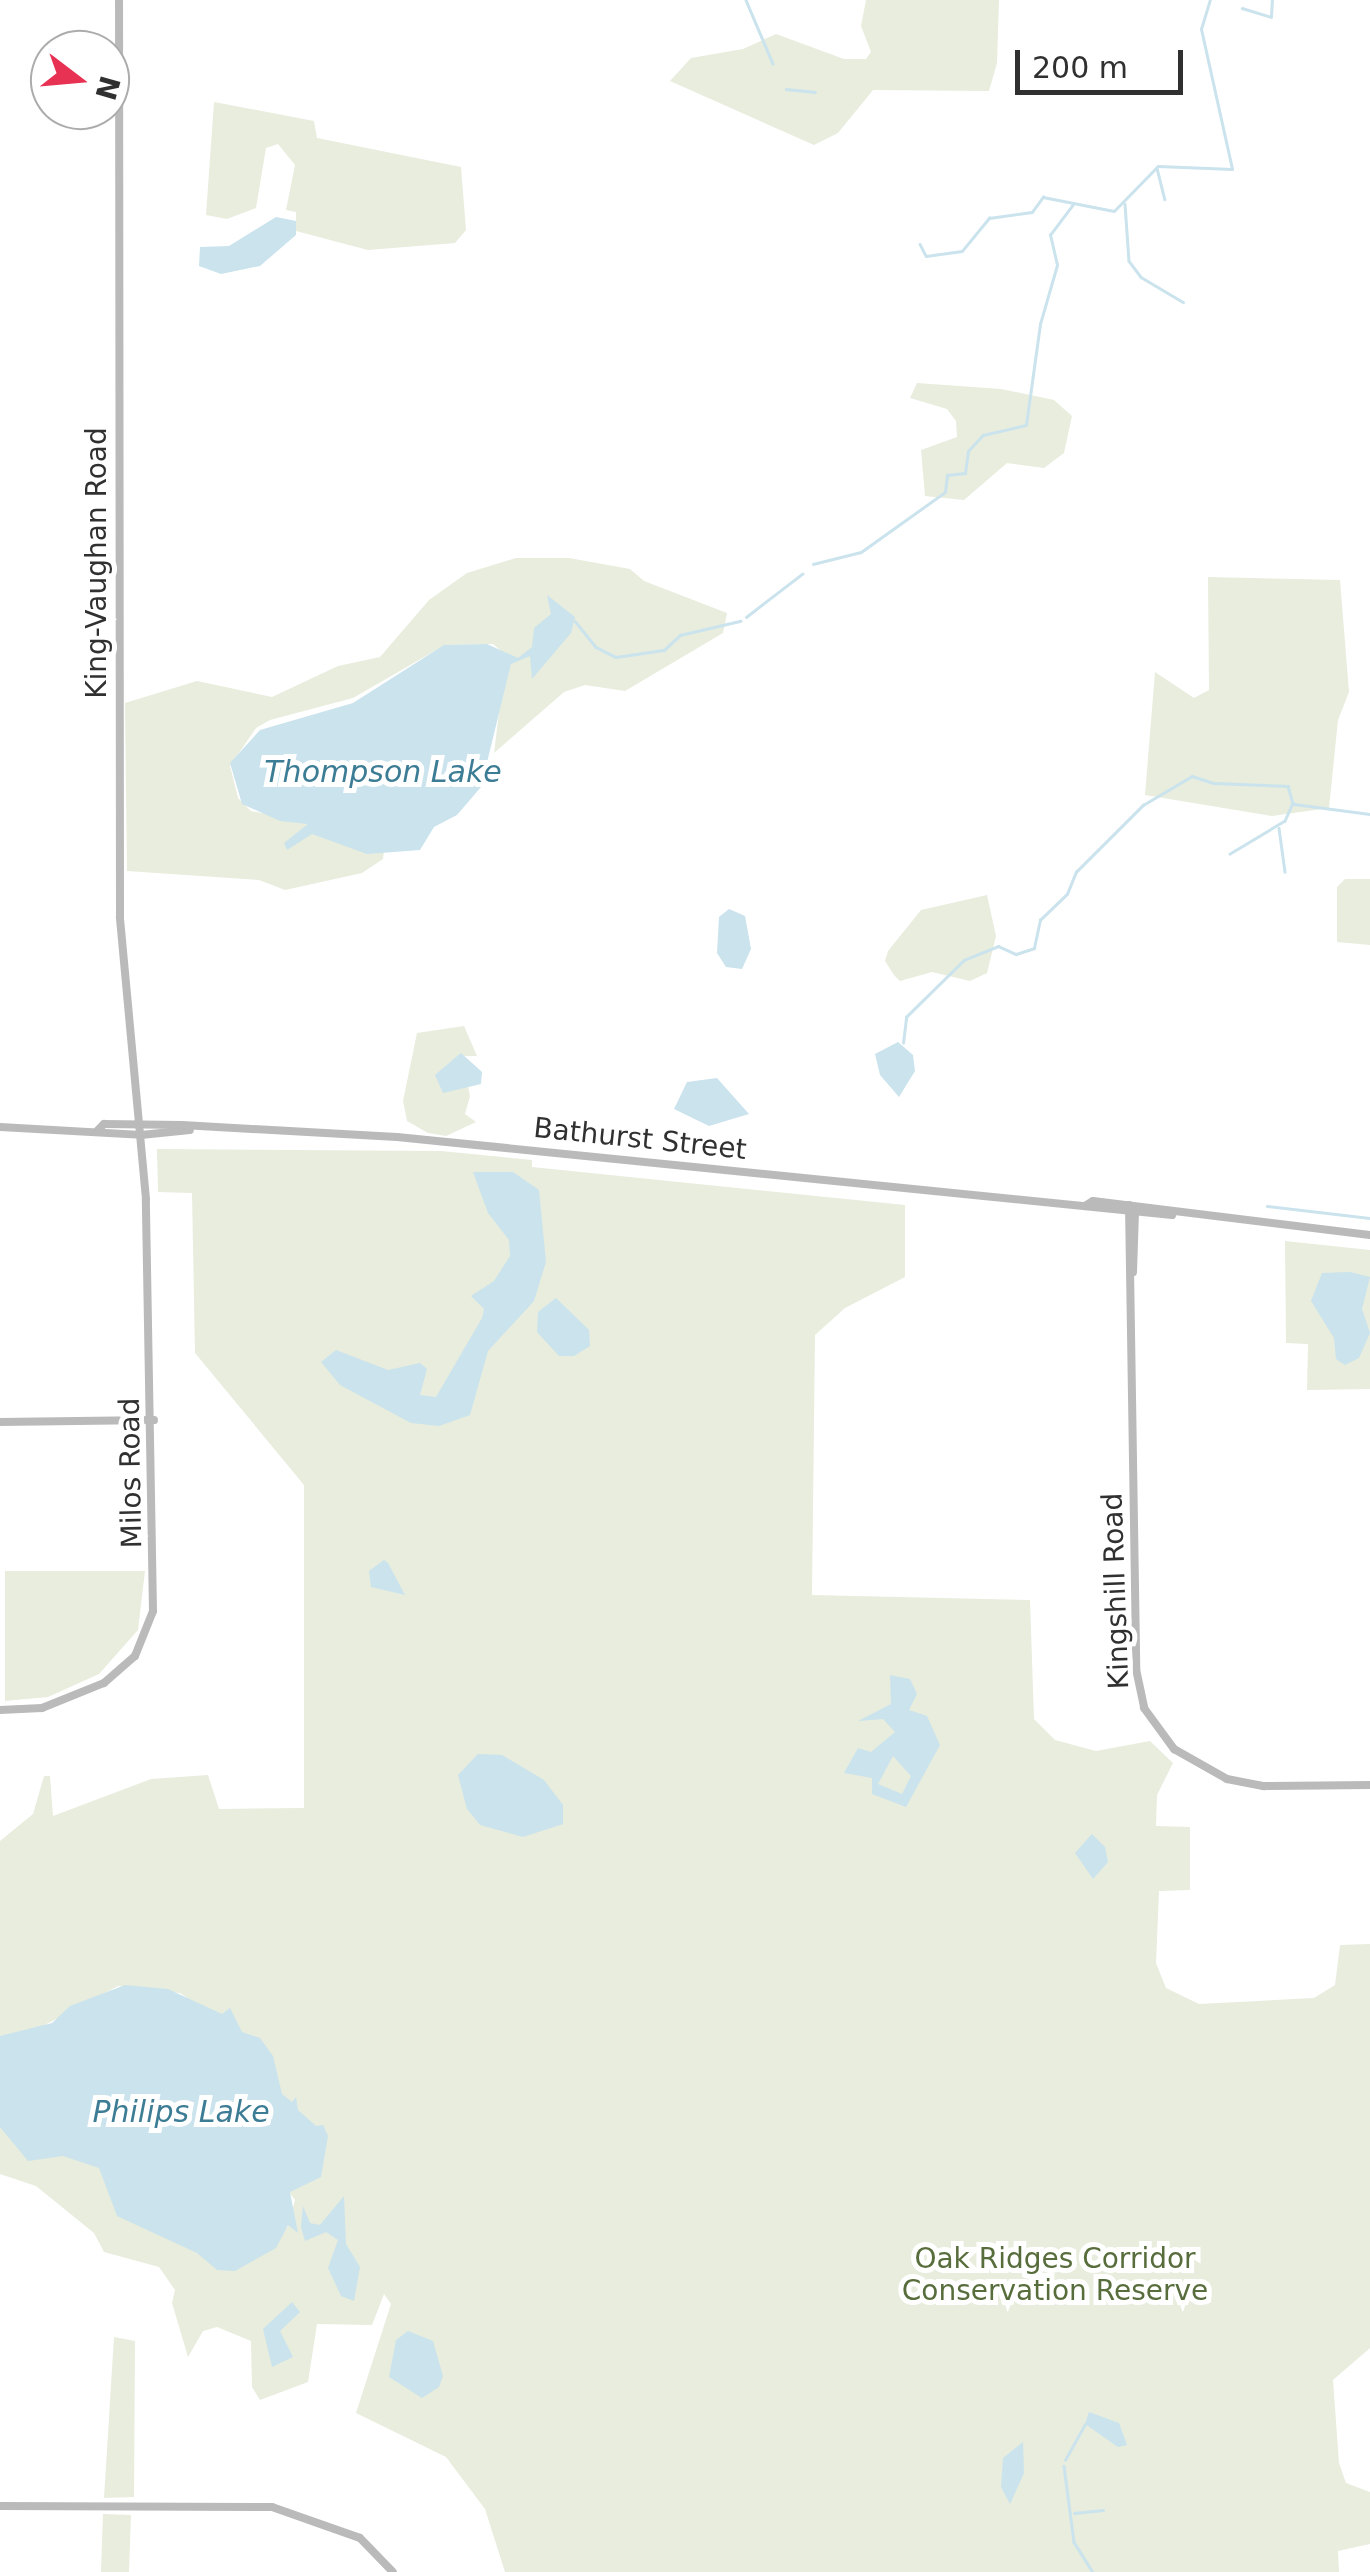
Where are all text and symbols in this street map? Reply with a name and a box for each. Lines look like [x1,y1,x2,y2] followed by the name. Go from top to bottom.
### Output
[30,30,130,130] north arrow
[1020,30,1188,92] scale bar
[1032,50,1128,85] text: 200 m
[88,72,126,104] text: N
[80,427,114,699] street label: King-Vaughan Road
[264,754,502,790] water label: Thompson Lake
[532,1111,748,1167] street label: Bathurst Street
[113,1397,149,1549] street label: Milos Road
[1096,1492,1136,1690] street label: Kingshill Road
[92,2094,270,2130] water label: Philips Lake
[902,2242,1208,2308] park label: Oak Ridges Corridor Conservation Reserve

